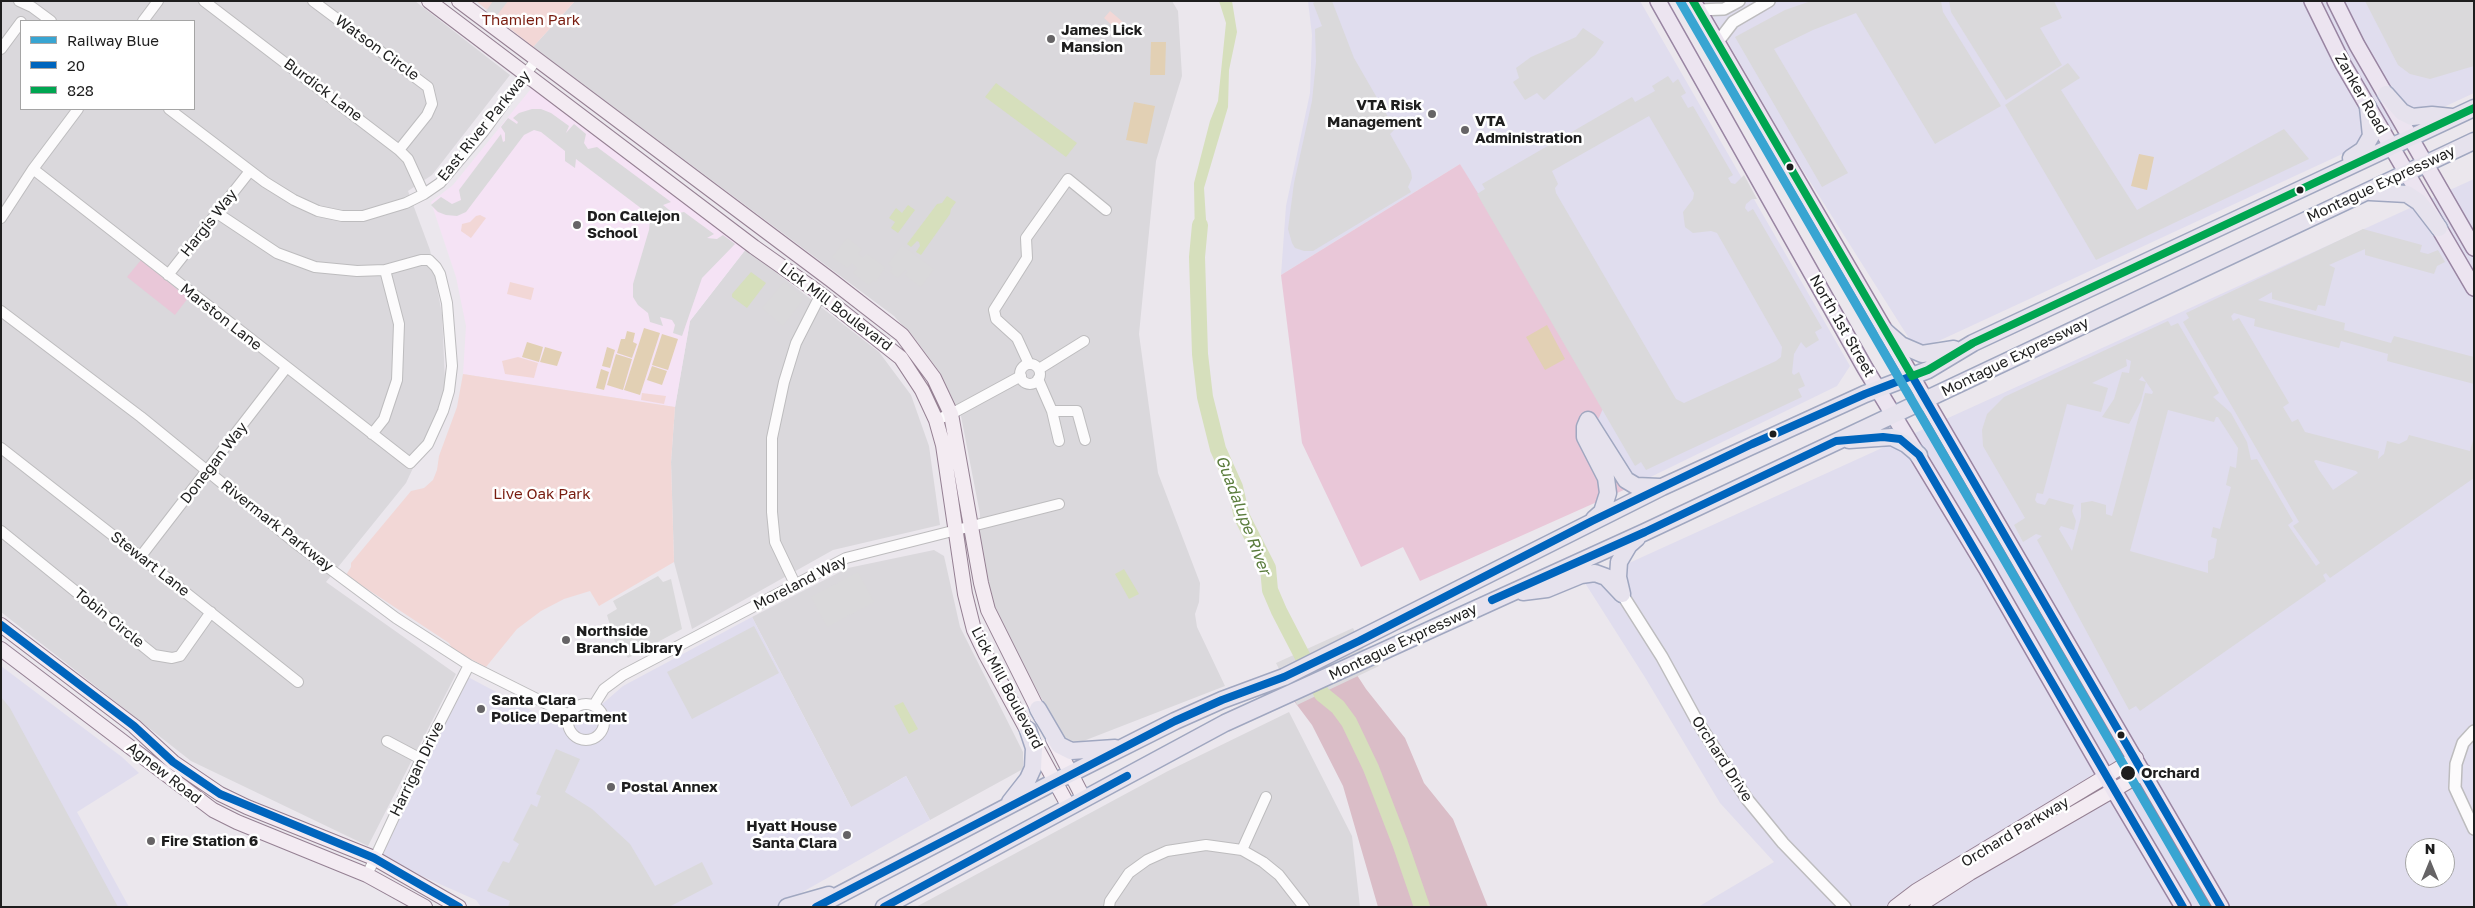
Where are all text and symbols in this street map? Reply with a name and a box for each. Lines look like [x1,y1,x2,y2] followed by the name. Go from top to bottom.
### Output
[331,11,423,85] street label: Watson Circle
[482,11,580,29] park label: Thamien Park
[20,20,195,110] legend
[1061,21,1142,56] place label: James Lick Mansion
[67,31,159,49] text: Railway Blue
[1045,33,1057,45] marker: James Lick Mansion
[2331,51,2391,137] street label: Zanker Road
[280,55,366,125] street label: Burdick Lane
[67,56,85,74] text: 20
[434,67,534,185] street label: East River Parkway
[67,81,94,99] text: 828
[1327,96,1422,131] place label: VTA Risk Management
[1426,108,1438,120] marker: VTA Risk Management
[1475,112,1582,147] place label: VTA Administration
[1459,124,1471,136] marker: VTA Administration
[2304,142,2458,226] street label: Montague Expressway
[1785,162,1795,172] unlabelled marker
[2295,185,2305,195] unlabelled marker
[177,186,241,260] street label: Hargis Way
[587,207,680,242] place label: Don Callejon School
[571,219,583,231] marker: Don Callejon School
[776,259,896,355] street label: Lick Mill Boulevard
[1805,272,1879,380] street label: North 1st Street
[177,280,265,354] street label: Marston Lane
[1938,314,2092,400] street label: Montague Expressway
[177,419,251,507] street label: Donegan Way
[1768,429,1778,439] unlabelled marker
[1211,453,1275,577] water label: Guadalupe River
[217,477,337,575] street label: Rivermark Parkway
[493,485,591,503] park label: Live Oak Park
[107,528,193,600] street label: Stewart Lane
[750,552,850,614] street label: Moreland Way
[70,584,148,652] street label: Tobin Circle
[1326,600,1480,684] street label: Montague Expressway
[576,622,683,657] place label: Northside Branch Library
[967,624,1047,752] street label: Lick Mill Boulevard
[560,634,572,646] marker: Northside Branch Library
[491,691,627,726] place label: Santa Clara Police Department
[475,703,487,715] marker: Santa Clara Police Department
[1688,713,1756,805] street label: Orchard Drive
[386,719,448,819] street label: Harrigan Drive
[2116,730,2126,740] unlabelled marker
[123,738,205,808] street label: Agnew Road
[2119,764,2137,782] marker: Orchard
[2141,764,2199,782] place label: Orchard
[621,778,718,796] place label: Postal Annex
[605,781,617,793] marker: Postal Annex
[1958,793,2072,871] street label: Orchard Parkway
[746,817,837,852] place label: Hyatt House Santa Clara
[841,829,853,841] marker: Hyatt House Santa Clara
[161,832,258,850] place label: Fire Station 6
[145,835,157,847] marker: Fire Station 6
[2405,838,2455,888] north arrow
[2425,840,2435,857] text: N

